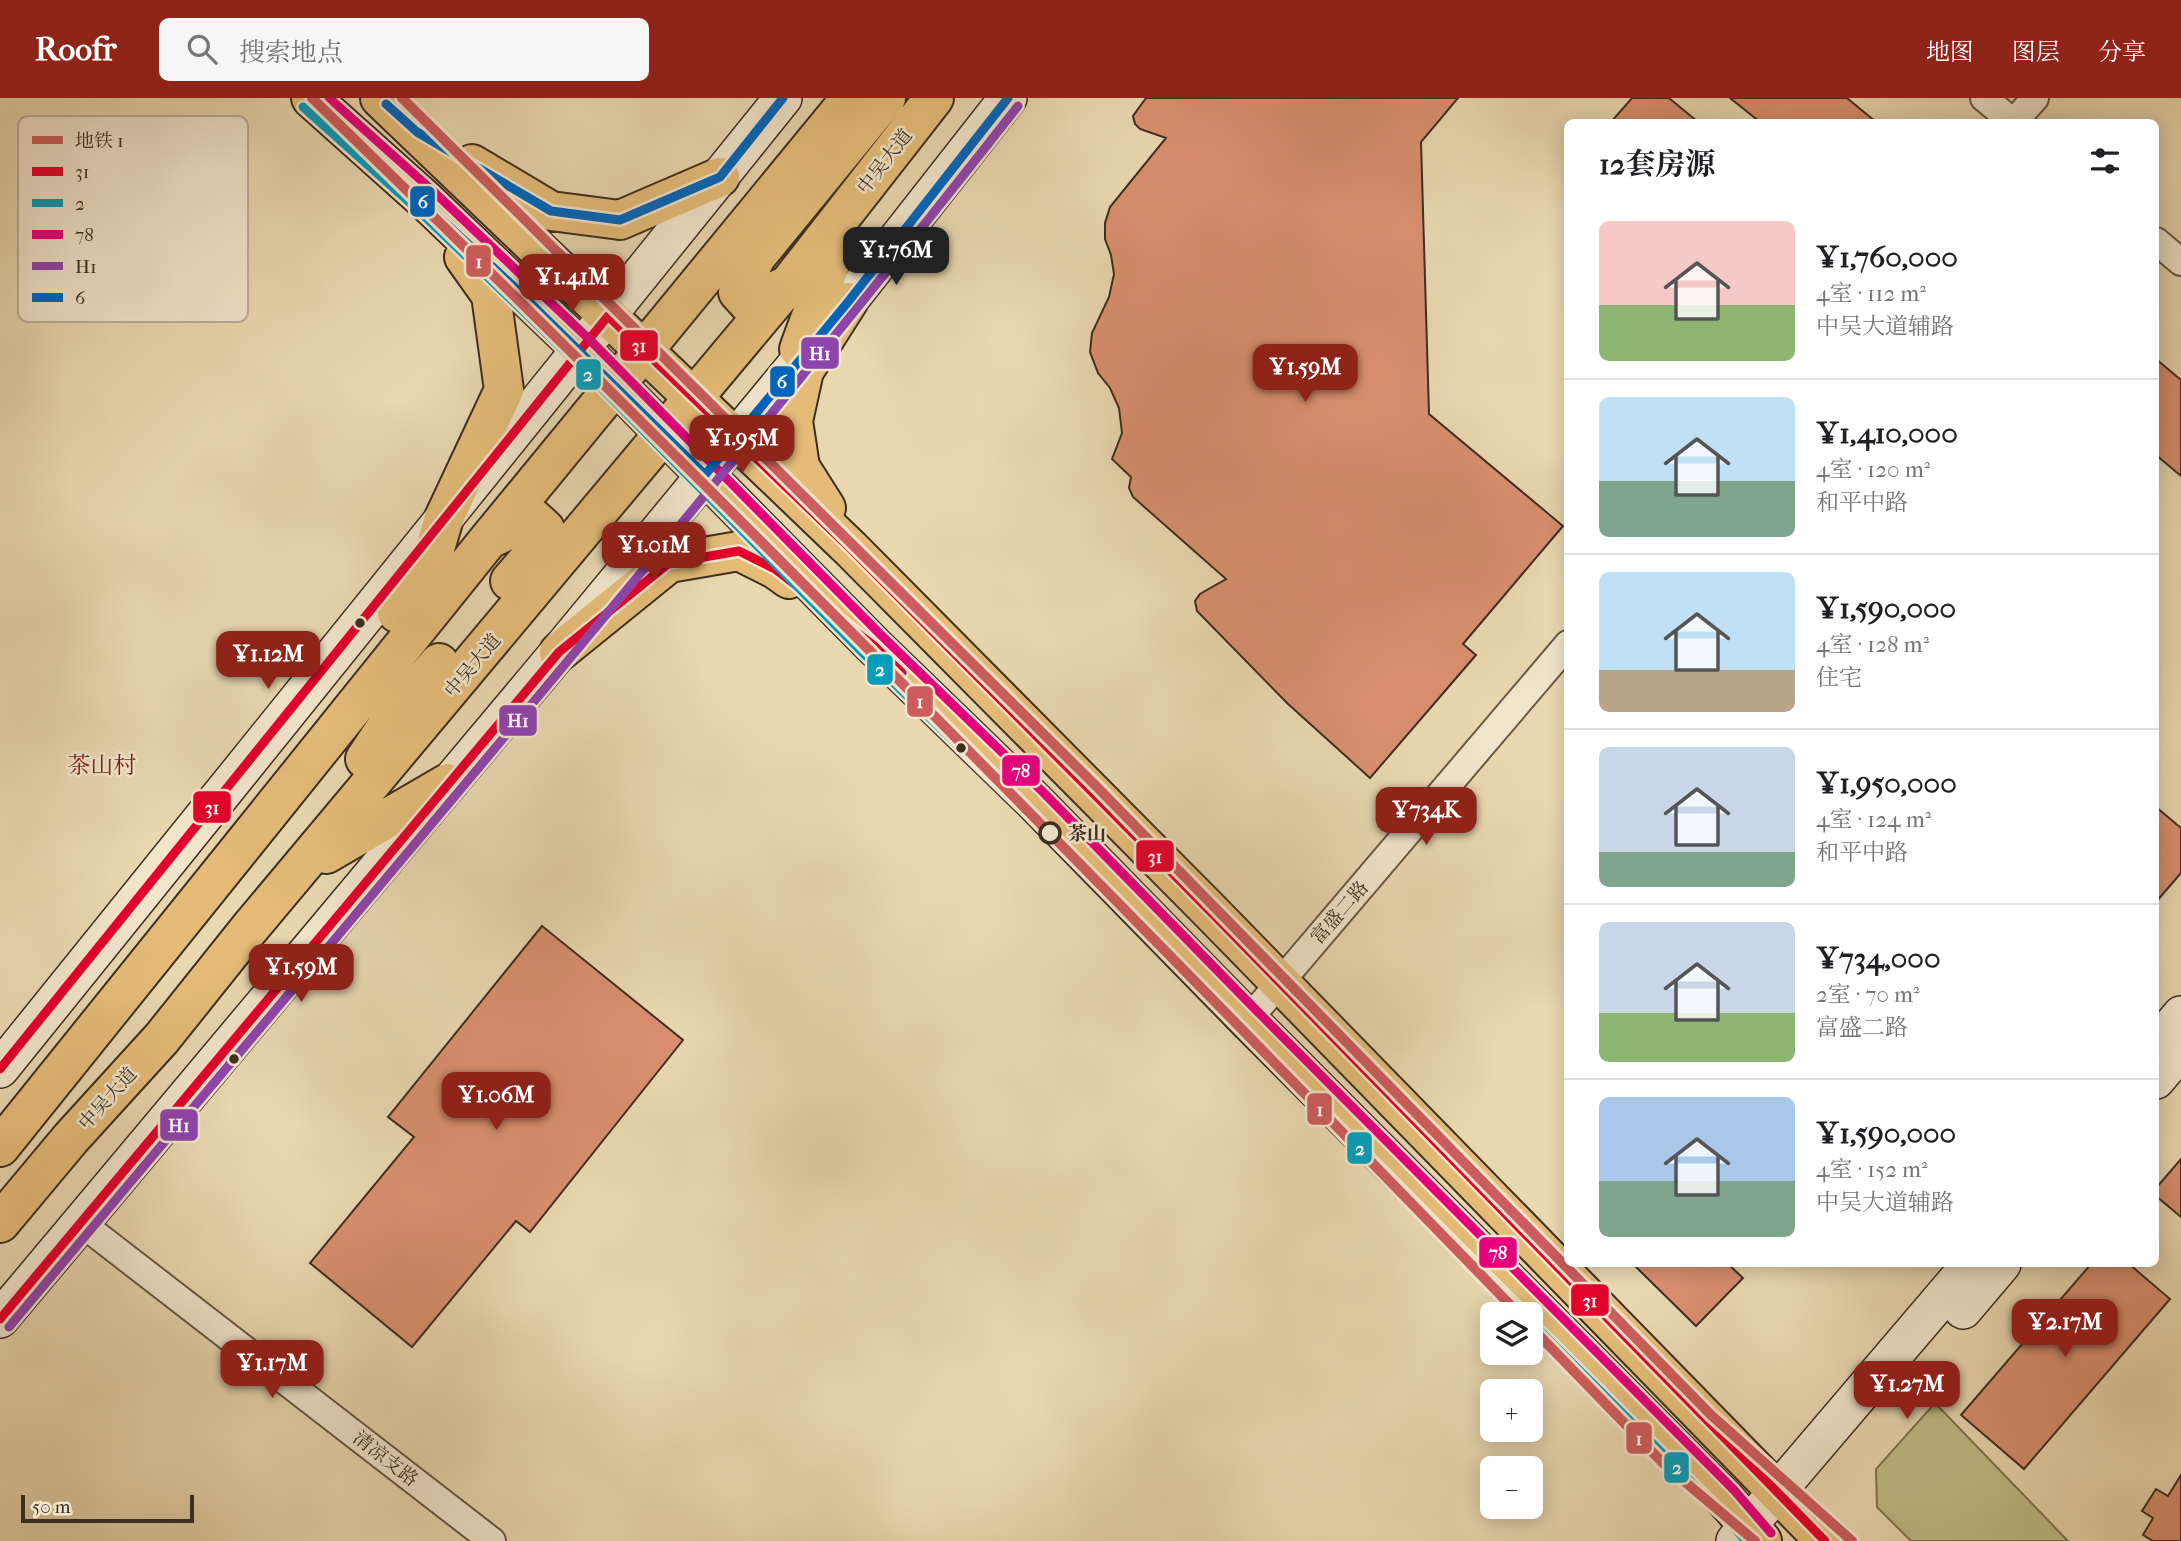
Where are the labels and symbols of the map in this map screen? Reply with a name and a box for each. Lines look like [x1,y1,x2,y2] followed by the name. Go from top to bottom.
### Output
[18,116,248,322] legend
[853,125,917,198] street label: 中吴大道
[75,130,124,152] text: 地铁 1
[75,161,90,183] text: 31
[409,185,436,218] line badge: 6
[418,191,429,213] text: 6
[75,193,85,215] text: 2
[75,224,94,246] text: 78
[839,228,953,287] pin: ¥1.76M
[465,244,492,278] line badge: 1
[476,251,482,273] text: 1
[515,254,629,314] pin: ¥1.41M
[75,256,97,278] text: H1
[75,287,86,309] text: 6
[619,329,659,362] line badge: 31
[632,335,646,357] text: 31
[800,336,840,370] line badge: H1
[809,343,831,365] text: H1
[1248,344,1362,404] pin: ¥1.59M
[575,358,602,391] line badge: 2
[583,364,593,386] text: 2
[769,365,796,398] line badge: 6
[777,371,788,393] text: 6
[685,416,799,475] pin: ¥1.95M
[597,522,711,582] pin: ¥1.01M
[353,616,367,630] unlabelled marker
[440,629,506,702] street label: 中吴大道
[211,632,325,691] pin: ¥1.12M
[866,653,894,686] line badge: 2
[875,659,885,681] text: 2
[906,685,934,718] line badge: 1
[917,691,923,713] text: 1
[498,704,538,737] line badge: H1
[507,710,529,732] text: H1
[954,741,968,755] unlabelled marker
[68,752,137,779] district label: 茶山村
[1001,754,1041,787] line badge: 78
[1011,760,1030,782] text: 78
[1377,788,1475,847] pin: ¥734K
[192,790,232,824] line badge: 31
[205,797,219,819] text: 31
[1039,822,1061,844] marker: 茶山
[1068,823,1106,845] place label: 茶山
[1135,839,1175,873] line badge: 31
[1148,846,1162,868] text: 31
[1307,877,1373,949] street label: 富盛二路
[244,944,358,1004] pin: ¥1.59M
[227,1052,241,1066] unlabelled marker
[74,1063,141,1134] street label: 中吴大道
[439,1072,553,1132] pin: ¥1.06M
[1306,1092,1333,1126] line badge: 1
[1317,1099,1323,1121] text: 1
[159,1108,199,1142] line badge: H1
[168,1115,190,1137] text: H1
[1346,1131,1373,1165] line badge: 2
[1355,1138,1365,1160] text: 2
[1478,1236,1518,1269] line badge: 78
[1488,1242,1507,1264] text: 78
[1570,1283,1610,1317] line badge: 31
[1583,1290,1597,1312] text: 31
[2008,1300,2122,1359] pin: ¥2.17M
[215,1340,329,1400] pin: ¥1.17M
[1850,1362,1964,1421] pin: ¥1.27M
[1625,1421,1653,1455] line badge: 1
[349,1427,422,1491] street label: 清凉支路
[1636,1428,1642,1450] text: 1
[1663,1451,1690,1484] line badge: 2
[1672,1457,1682,1479] text: 2
[21,1492,194,1524] scale bar

